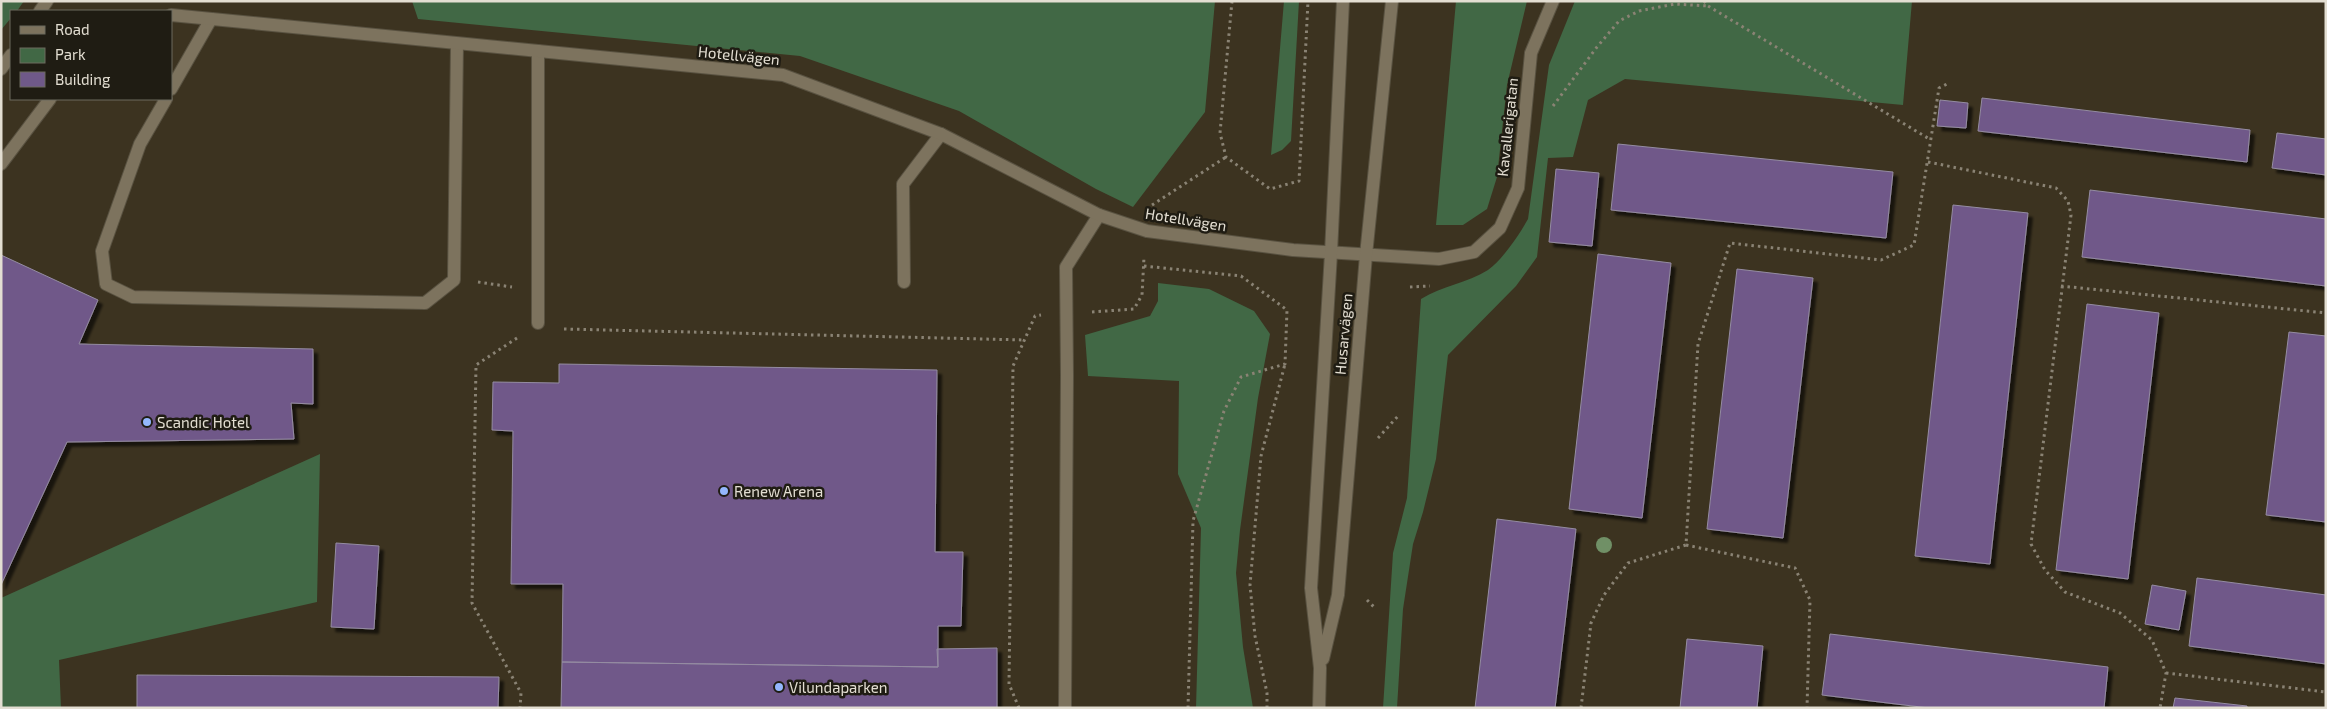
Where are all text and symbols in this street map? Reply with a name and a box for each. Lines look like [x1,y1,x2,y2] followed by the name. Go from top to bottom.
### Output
[10,10,172,100] legend
[55,20,90,38] text: Road
[697,42,781,68] street label: Hotellvägen
[55,45,86,63] text: Park
[55,70,111,88] text: Building
[1493,77,1521,177] street label: Kavallerigatan
[1144,204,1228,234] street label: Hotellvägen
[1330,293,1356,375] street label: Husarvägen
[157,413,250,431] place label: Scandic Hotel
[141,416,153,428] marker: Scandic Hotel
[734,482,823,500] place label: Renew Arena
[718,485,730,497] marker: Renew Arena
[789,678,888,696] place label: Vilundaparken
[773,681,785,693] marker: Vilundaparken

